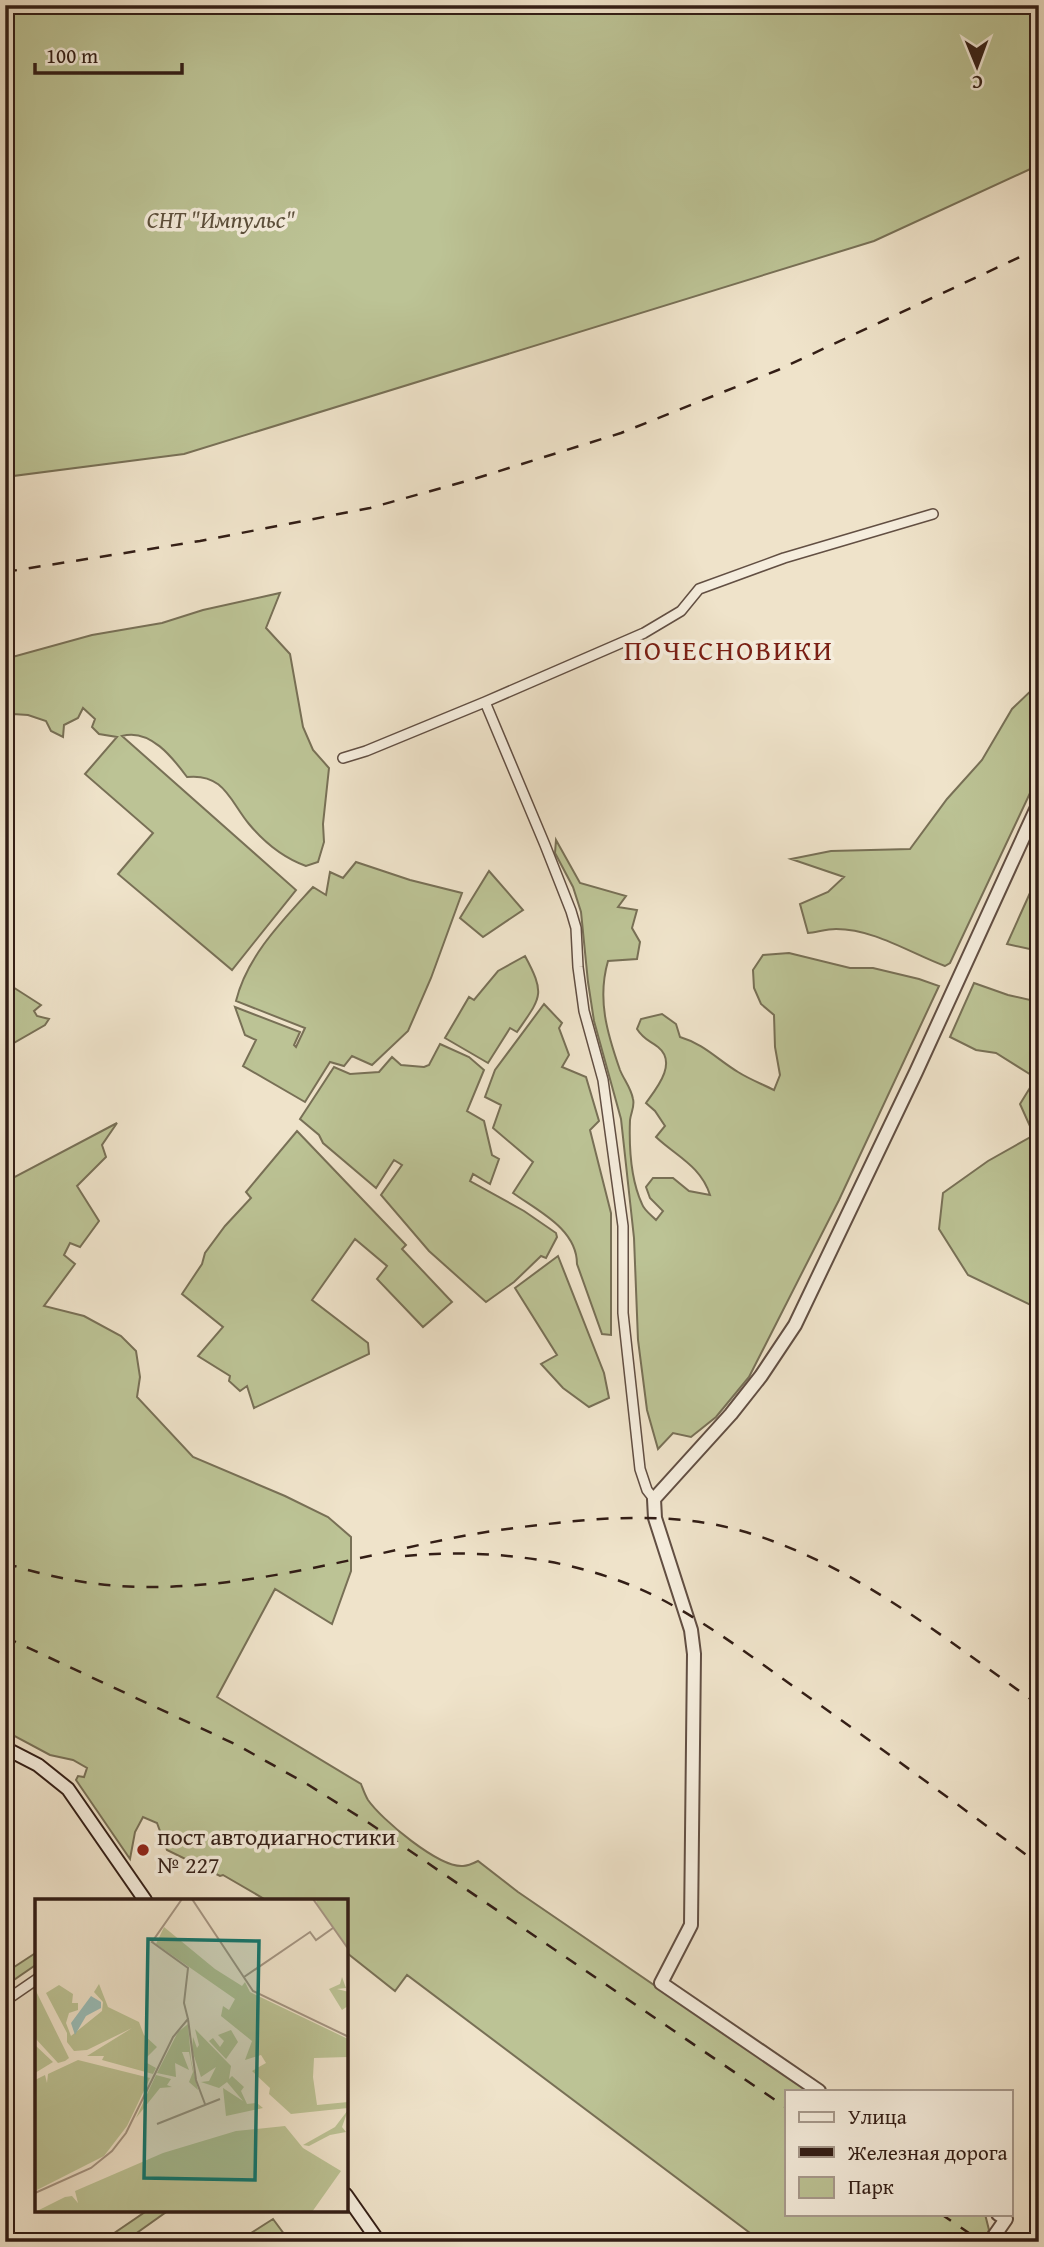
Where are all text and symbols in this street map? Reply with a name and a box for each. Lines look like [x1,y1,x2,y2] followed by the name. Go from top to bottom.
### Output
[35,32,182,76] scale bar
[942,32,1012,102] north arrow
[46,40,98,71] text: 100 m
[971,69,983,97] text: С
[147,202,295,237] park label: СНТ "Импульс"
[624,629,834,670] district label: ПОЧЕСНОВИКИ
[157,1819,396,1882] place label: пост автодиагностики № 227
[135,1842,151,1858] marker: пост автодиагностики № 227
[35,1899,348,2212] inset map
[785,2090,1012,2216] legend
[848,2101,907,2132] text: Улица
[847,2137,1008,2168] text: Железная дорога
[848,2171,894,2202] text: Парк

